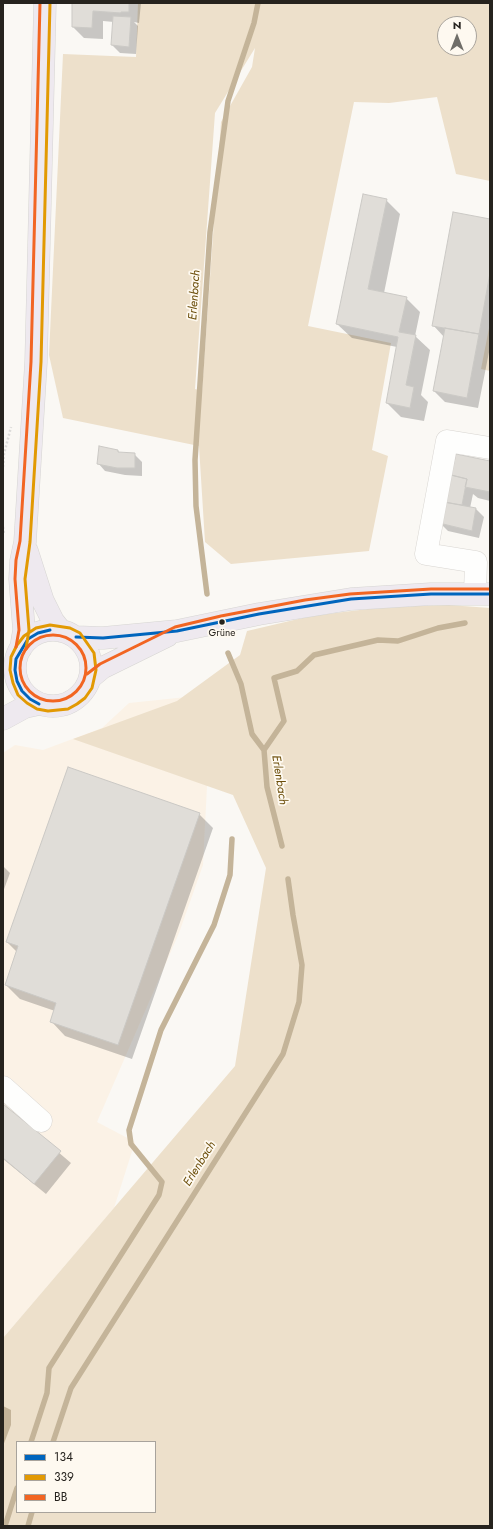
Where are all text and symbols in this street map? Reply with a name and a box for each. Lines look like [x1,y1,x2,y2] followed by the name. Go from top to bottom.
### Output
[437,16,477,56] north arrow
[453,17,461,33] text: N
[186,269,204,321] water label: Erlenbach
[217,617,227,627] marker: Grüne
[209,628,235,640] place label: Grüne
[268,754,290,806] water label: Erlenbach
[181,1139,219,1189] water label: Erlenbach
[16,1441,156,1513] legend
[54,1448,73,1466] text: 134
[54,1468,74,1486] text: 339
[54,1488,67,1506] text: BB

